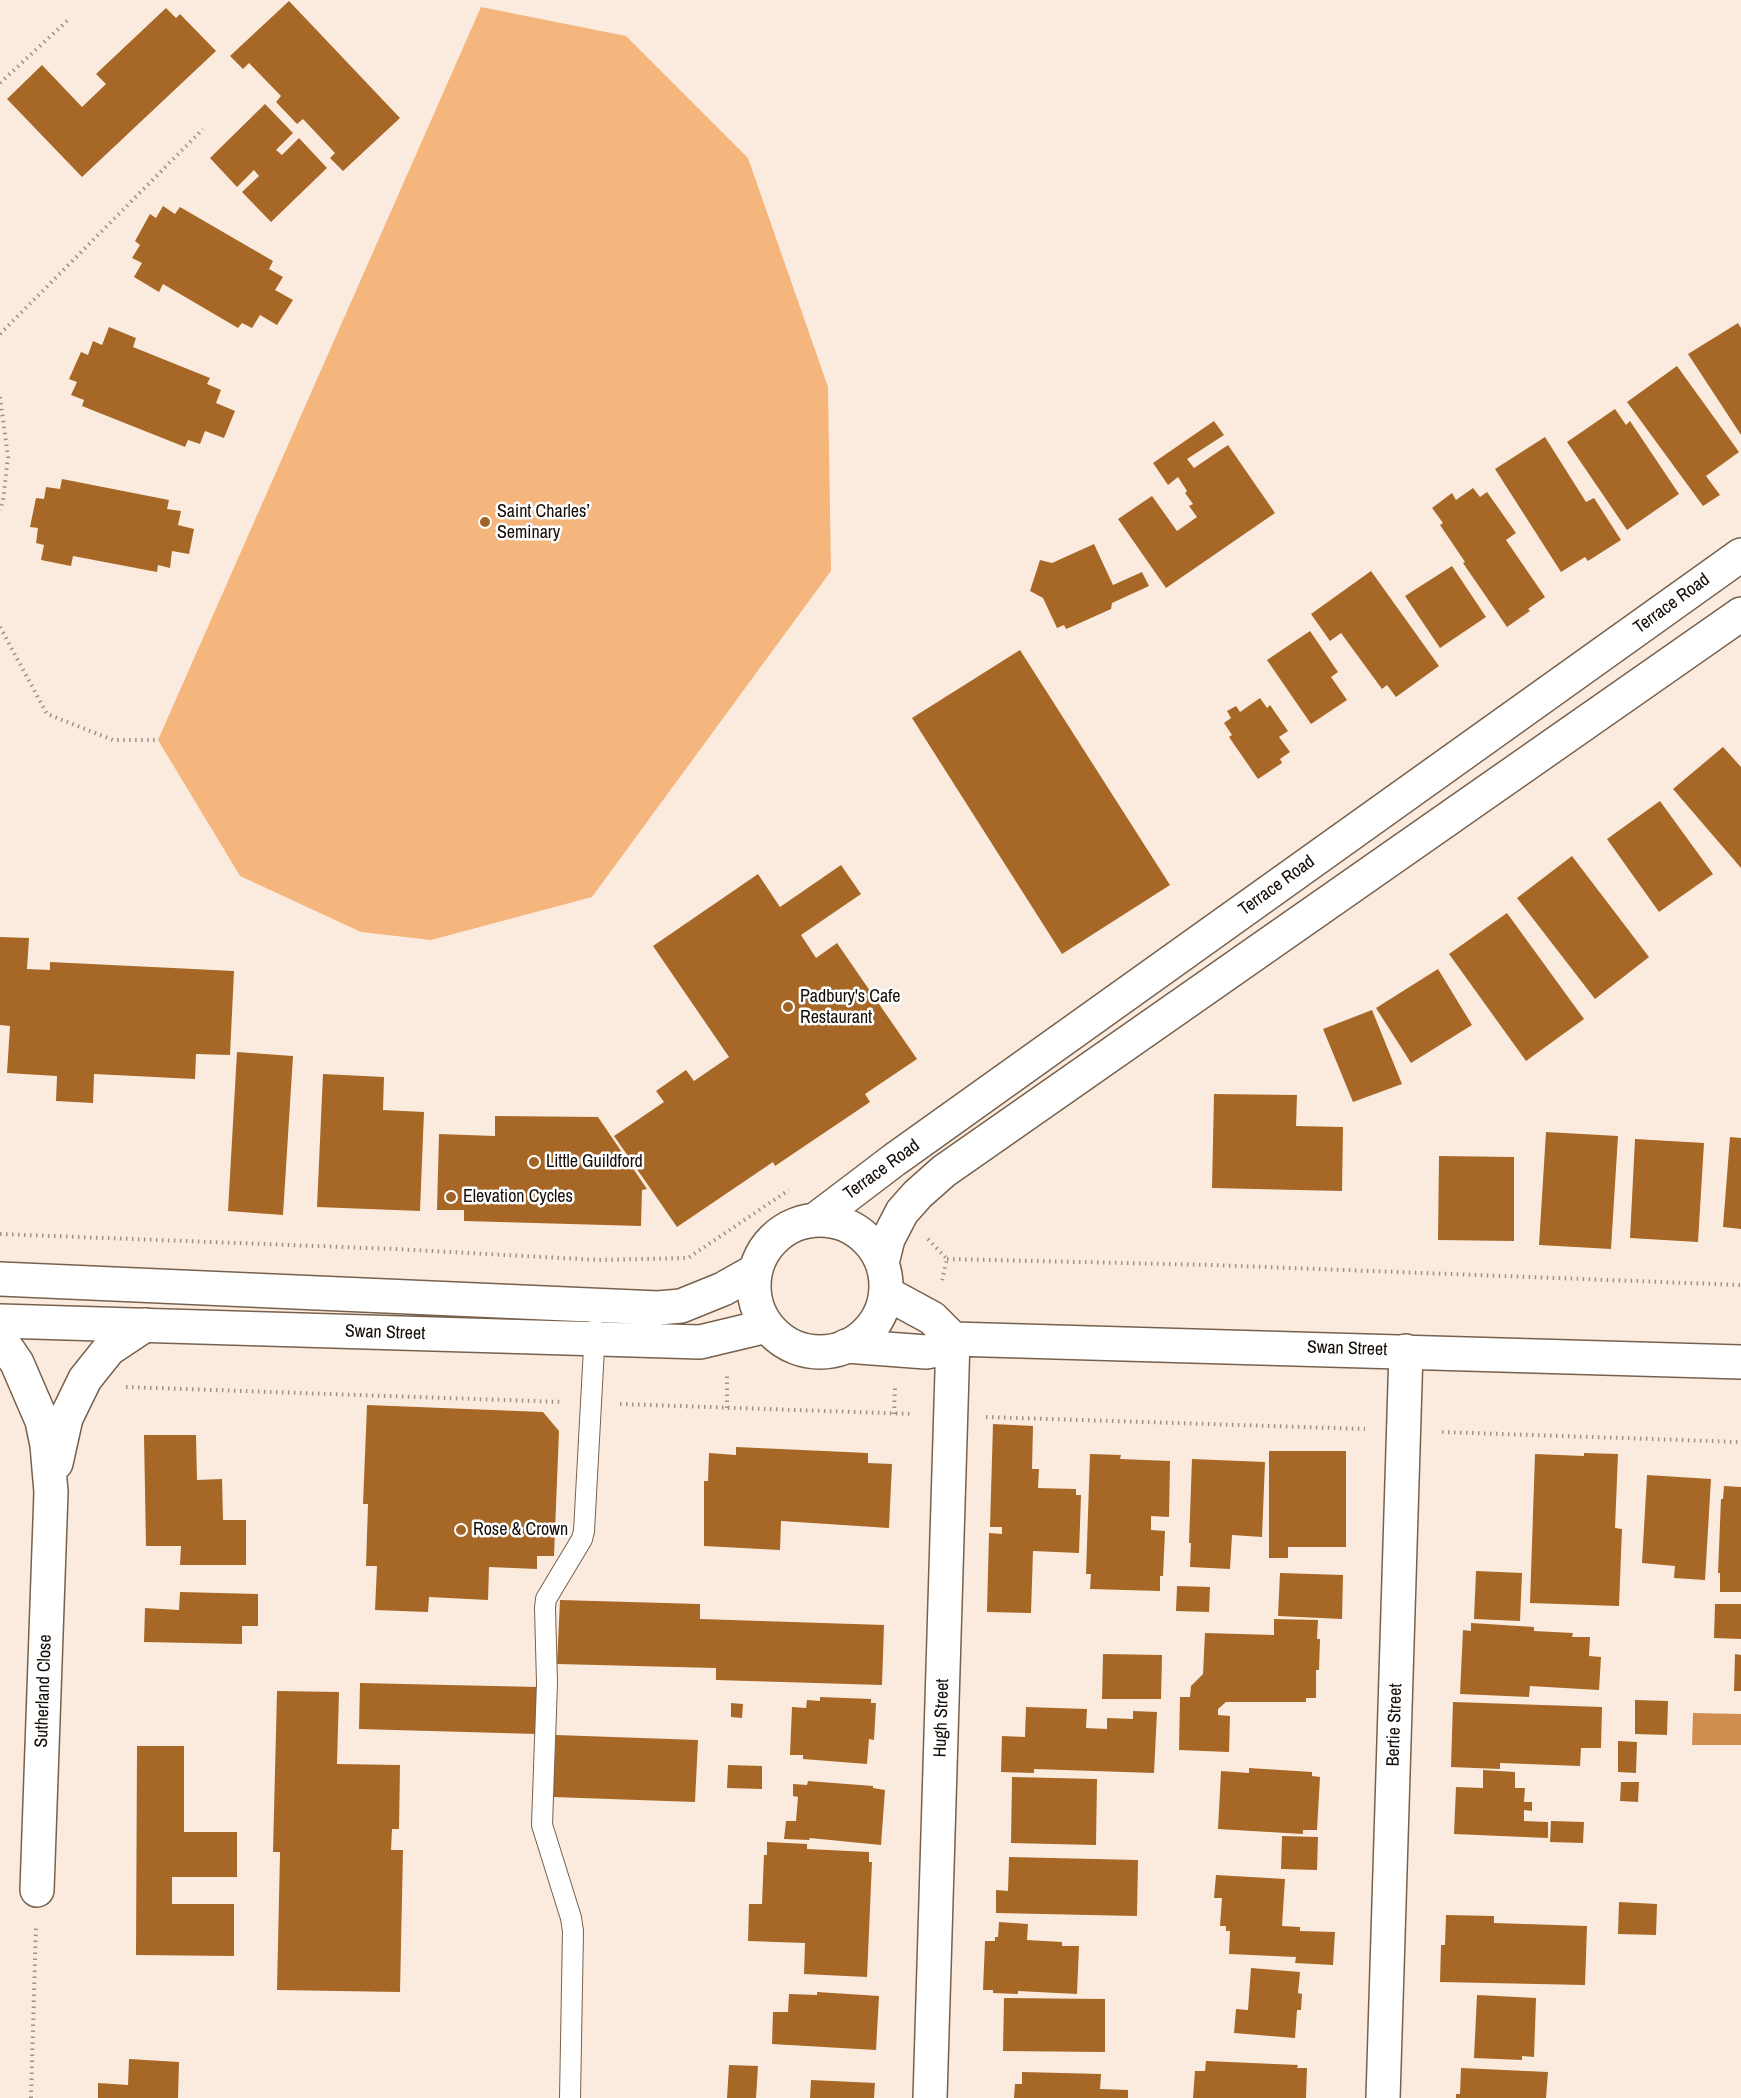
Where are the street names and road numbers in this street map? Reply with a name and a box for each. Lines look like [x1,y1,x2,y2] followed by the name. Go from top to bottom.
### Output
[1630,569,1714,639] street label: Terrace Road
[1235,851,1319,921] street label: Terrace Road
[840,1135,924,1205] street label: Terrace Road
[344,1321,426,1345] street label: Swan Street
[1306,1337,1388,1361] street label: Swan Street
[31,1634,57,1748] street label: Sutherland Close
[930,1678,954,1758] street label: Hugh Street
[1383,1683,1407,1767] street label: Bertie Street

